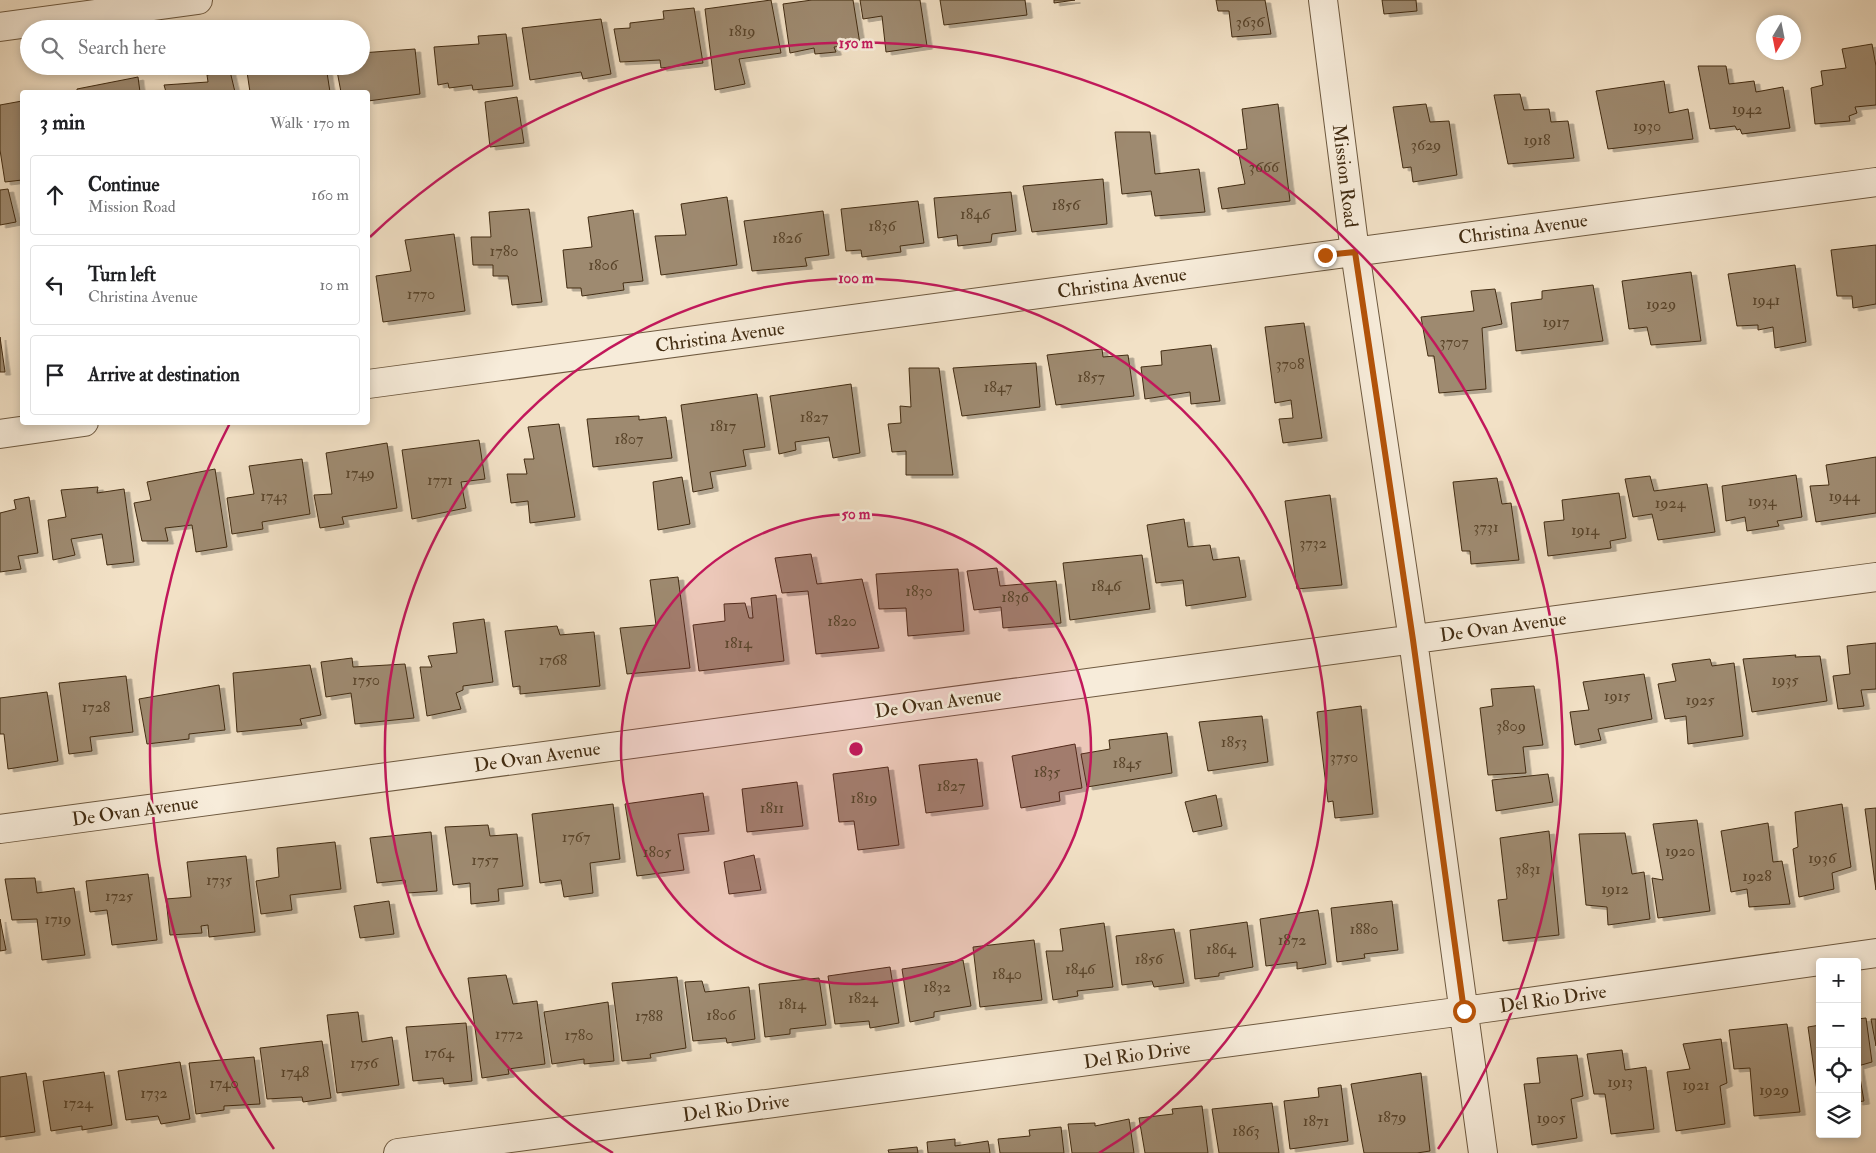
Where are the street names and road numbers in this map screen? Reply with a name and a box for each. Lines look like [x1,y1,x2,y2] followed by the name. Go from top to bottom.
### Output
[1327,123,1363,230] street label: Mission Road
[1457,208,1589,250] street label: Christina Avenue
[1056,262,1188,304] street label: Christina Avenue
[654,316,786,358] street label: Christina Avenue
[1438,606,1568,648] street label: De Ovan Avenue
[873,682,1003,724] street label: De Ovan Avenue
[472,736,602,778] street label: De Ovan Avenue
[70,790,200,832] street label: De Ovan Avenue
[1498,980,1608,1018] street label: Del Rio Drive
[1082,1036,1192,1074] street label: Del Rio Drive
[681,1089,791,1127] street label: Del Rio Drive

